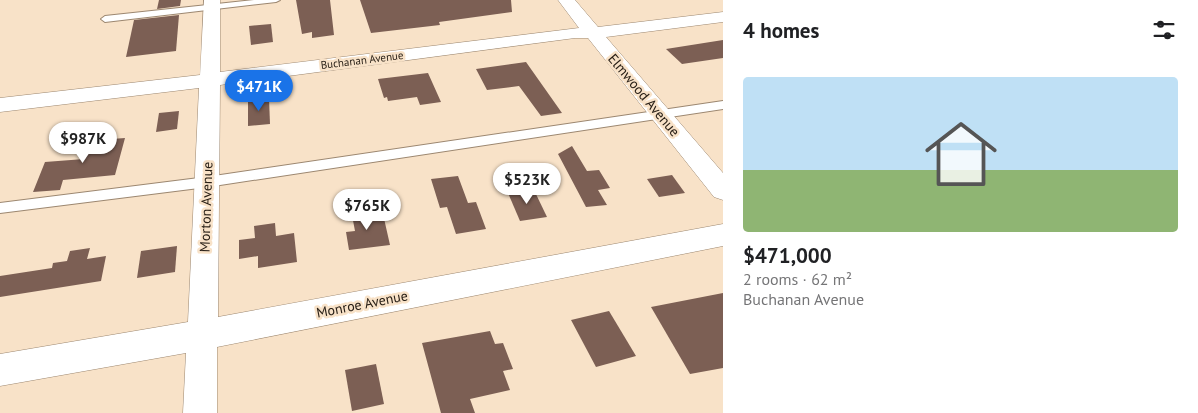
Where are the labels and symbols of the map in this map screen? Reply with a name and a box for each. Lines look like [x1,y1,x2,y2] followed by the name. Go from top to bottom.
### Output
[320,48,405,72] street label: Buchanan Avenue
[604,50,684,140] street label: Elmwood Avenue
[224,70,294,112] pin: $471K
[48,121,118,164] pin: $987K
[195,161,217,253] street label: Morton Avenue
[492,162,562,205] pin: $523K
[332,188,402,231] pin: $765K
[315,286,409,322] street label: Monroe Avenue

